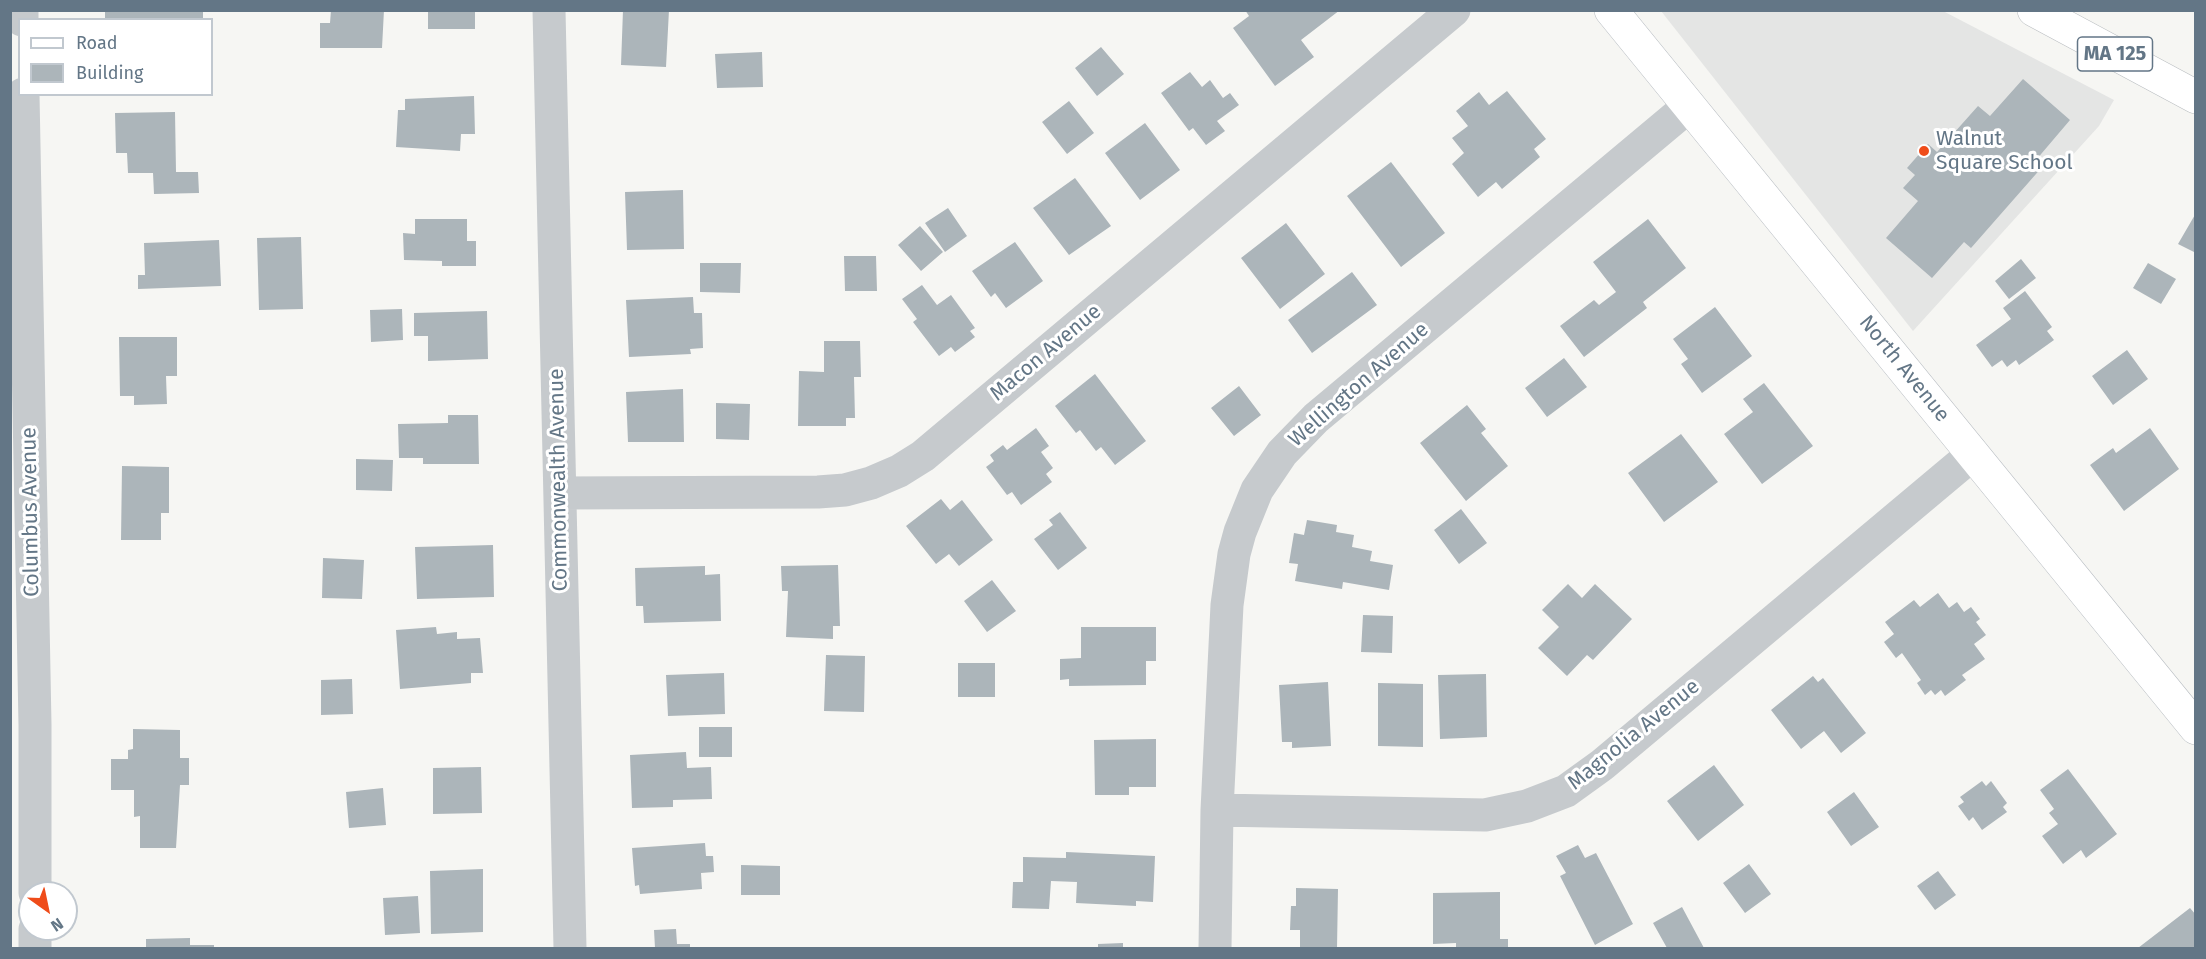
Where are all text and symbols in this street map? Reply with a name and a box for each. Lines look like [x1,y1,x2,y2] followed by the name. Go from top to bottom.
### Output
[18,18,213,96] legend
[76,32,118,54] text: Road
[2078,37,2152,71] road number: MA 125
[76,62,143,84] text: Building
[1936,126,2073,176] place label: Walnut Square School
[1917,144,1931,158] marker: Walnut Square School
[985,299,1107,407] street label: Macon Avenue
[1853,311,1955,427] street label: North Avenue
[1284,317,1434,453] street label: Wellington Avenue
[544,368,574,592] street label: Commonwealth Avenue
[17,427,45,597] street label: Columbus Avenue
[1563,674,1705,796] street label: Magnolia Avenue
[18,881,78,941] north arrow
[47,914,67,936] text: N

